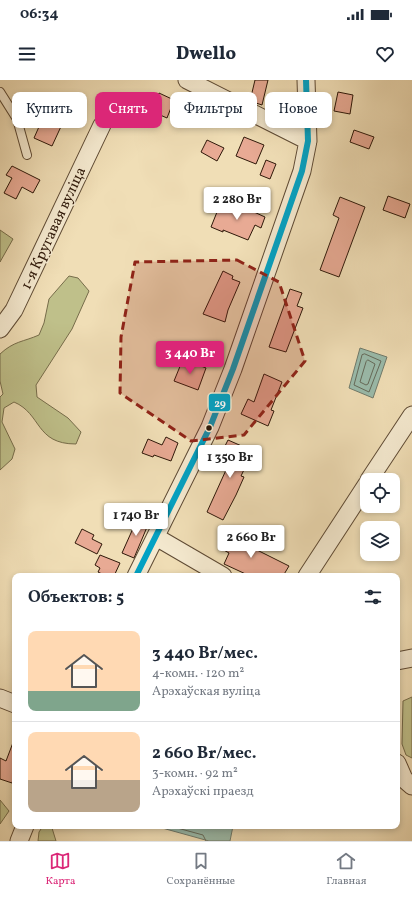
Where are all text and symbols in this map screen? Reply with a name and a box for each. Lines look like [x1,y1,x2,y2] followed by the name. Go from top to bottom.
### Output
[20,4,59,25] text: 06:34
[176,42,236,67] text: Dwello
[16,43,38,65] icon: menu
[374,43,396,65] icon: heart
[12,92,87,128] chip: Купить
[95,92,162,128] chip: Снять
[170,92,257,128] chip: Фильтры
[265,92,332,128] chip: Новое
[17,164,92,293] street label: 1-я Кругавая вуліца
[196,187,278,221] pin: 2 280 Br
[213,191,261,209] text: 2 280 Br
[149,341,231,375] pin: 3 440 Br
[165,345,215,363] text: 3 440 Br
[208,393,231,412] line badge: 29
[214,397,226,412] text: 29
[204,423,214,433] unlabelled marker
[189,445,271,479] pin: 1 350 Br
[207,449,253,467] text: 1 350 Br
[360,473,400,561] map controls
[360,473,400,513] button: locate
[95,503,177,537] pin: 1 740 Br
[113,507,159,525] text: 1 740 Br
[360,521,400,561] button: layers
[210,525,292,559] pin: 2 660 Br
[226,529,276,547] text: 2 660 Br
[28,586,124,609] text: Объектов: 5
[362,586,384,608] icon: filters
[152,642,258,665] text: 3 440 Br/мес.
[60,647,108,695] icon: home
[152,665,244,683] text: 4-комн. · 120 m²
[152,683,261,701] text: Арэхаўская вуліца
[152,742,257,765] text: 2 660 Br/мес.
[60,748,108,796] icon: home
[152,765,238,783] text: 3-комн. · 92 m²
[152,783,254,801] text: Арэхаўскі праезд
[46,850,75,889] tab: Карта
[166,850,235,889] tab: Сохранённые
[326,850,366,889] tab: Главная

